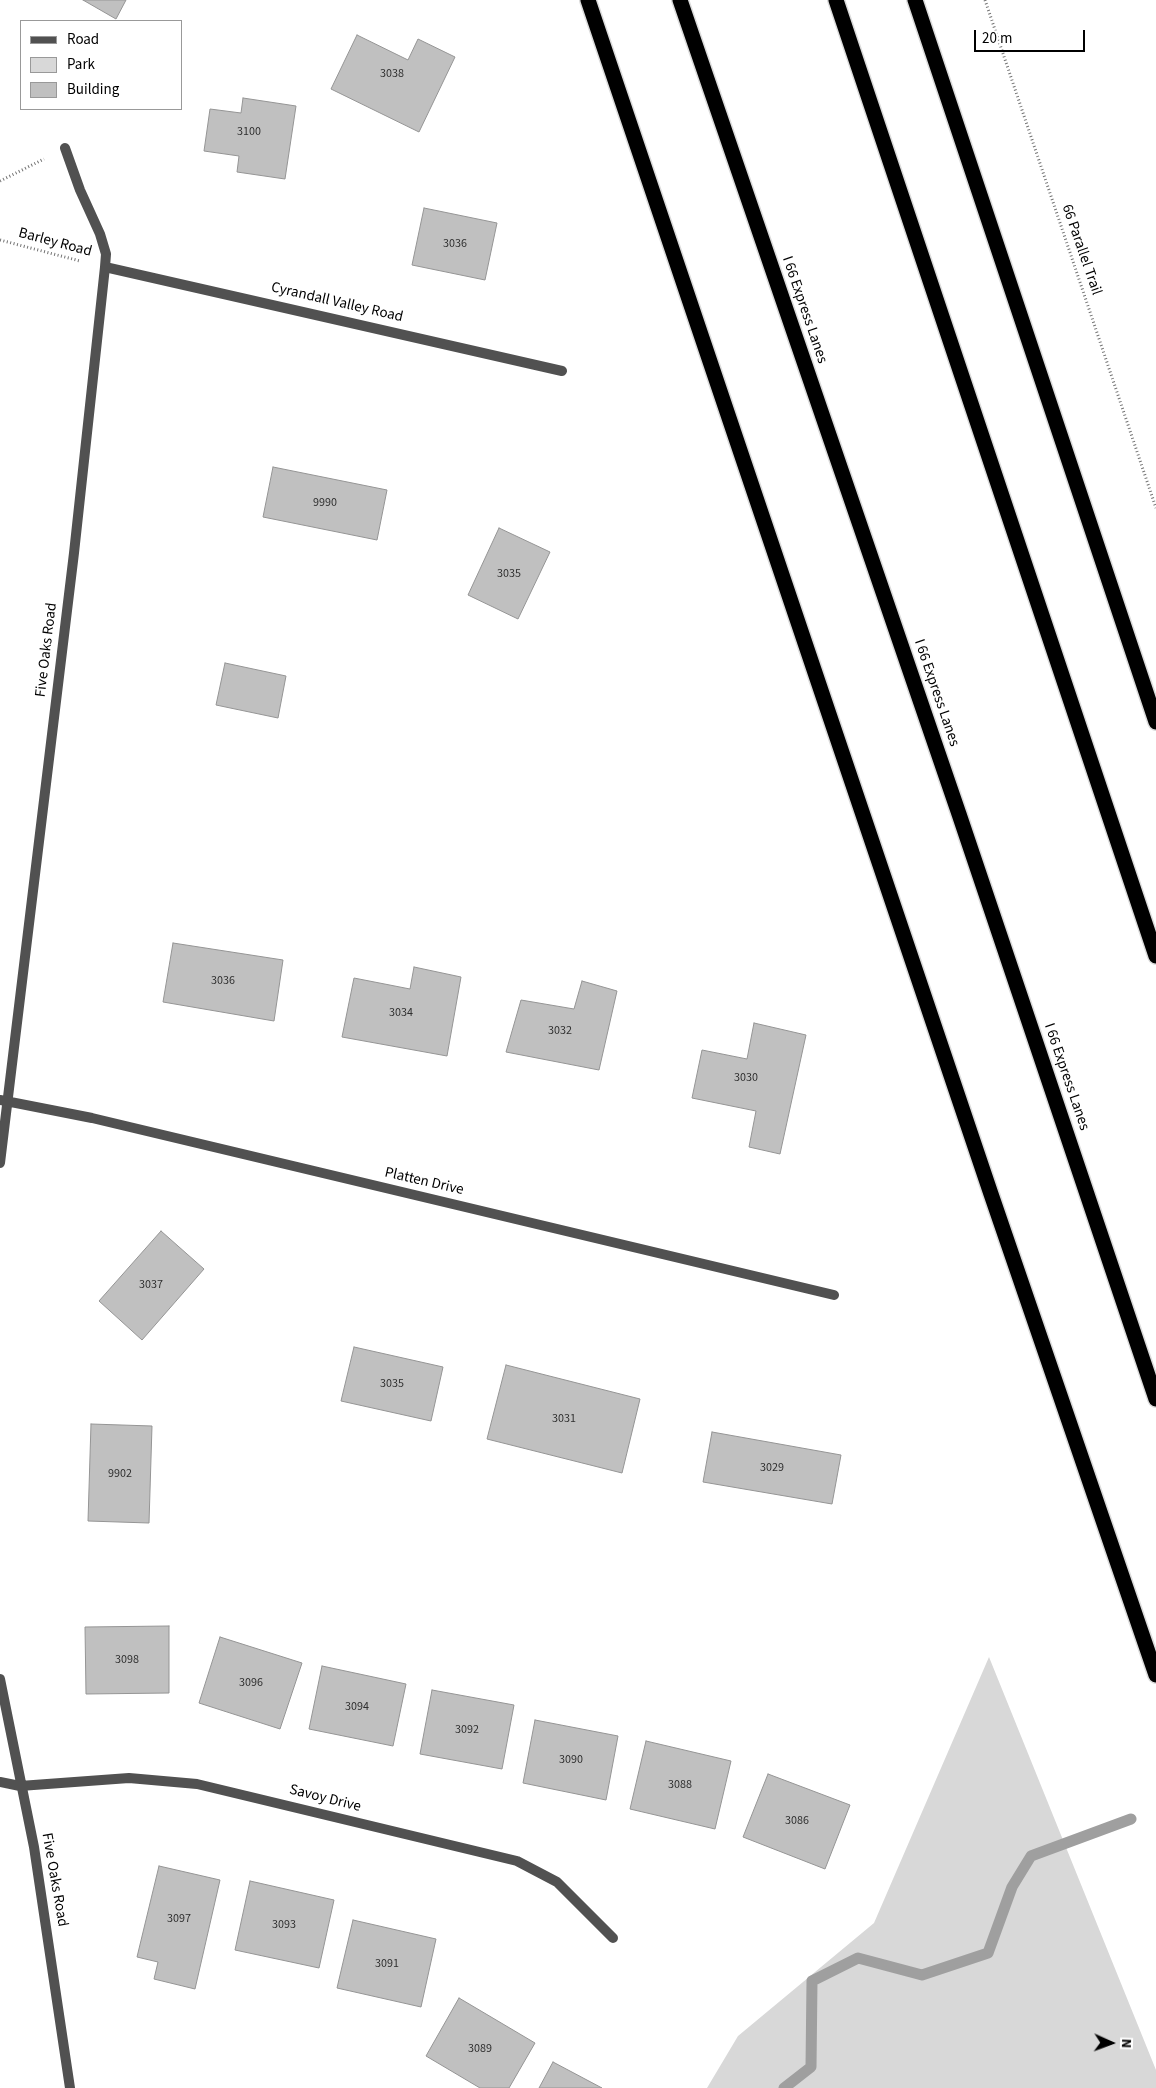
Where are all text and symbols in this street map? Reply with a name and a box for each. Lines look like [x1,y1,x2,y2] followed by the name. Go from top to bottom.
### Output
[20,20,182,110] legend
[976,20,1087,52] scale bar
[982,28,1012,49] text: 20 m
[67,29,99,50] text: Road
[67,54,95,75] text: Park
[380,67,404,81] house number: 3038
[67,79,119,100] text: Building
[237,125,261,139] house number: 3100
[1057,202,1105,298] street label: 66 Parallel Trail
[16,225,94,261] street label: Barley Road
[443,237,467,251] house number: 3036
[777,254,831,366] street label: I 66 Express Lanes
[269,279,405,327] street label: Cyrandall Valley Road
[313,496,337,510] house number: 9990
[497,567,521,581] house number: 3035
[32,602,62,698] street label: Five Oaks Road
[909,637,963,749] street label: I 66 Express Lanes
[211,974,235,988] house number: 3036
[389,1006,413,1020] house number: 3034
[1039,1021,1093,1133] street label: I 66 Express Lanes
[548,1024,572,1038] house number: 3032
[734,1071,758,1085] house number: 3030
[383,1164,465,1200] street label: Platten Drive
[139,1278,163,1292] house number: 3037
[380,1377,404,1391] house number: 3035
[552,1412,576,1426] house number: 3031
[760,1461,784,1475] house number: 3029
[108,1467,132,1481] house number: 9902
[115,1653,139,1667] house number: 3098
[239,1676,263,1690] house number: 3096
[345,1700,369,1714] house number: 3094
[455,1723,479,1737] house number: 3092
[559,1753,583,1767] house number: 3090
[668,1778,692,1792] house number: 3088
[287,1781,363,1817] street label: Savoy Drive
[785,1814,809,1828] house number: 3086
[37,1832,71,1928] street label: Five Oaks Road
[167,1912,191,1926] house number: 3097
[272,1918,296,1932] house number: 3093
[375,1957,399,1971] house number: 3091
[1086,2018,1136,2068] north arrow
[1116,2039,1136,2049] text: N
[468,2042,492,2056] house number: 3089

